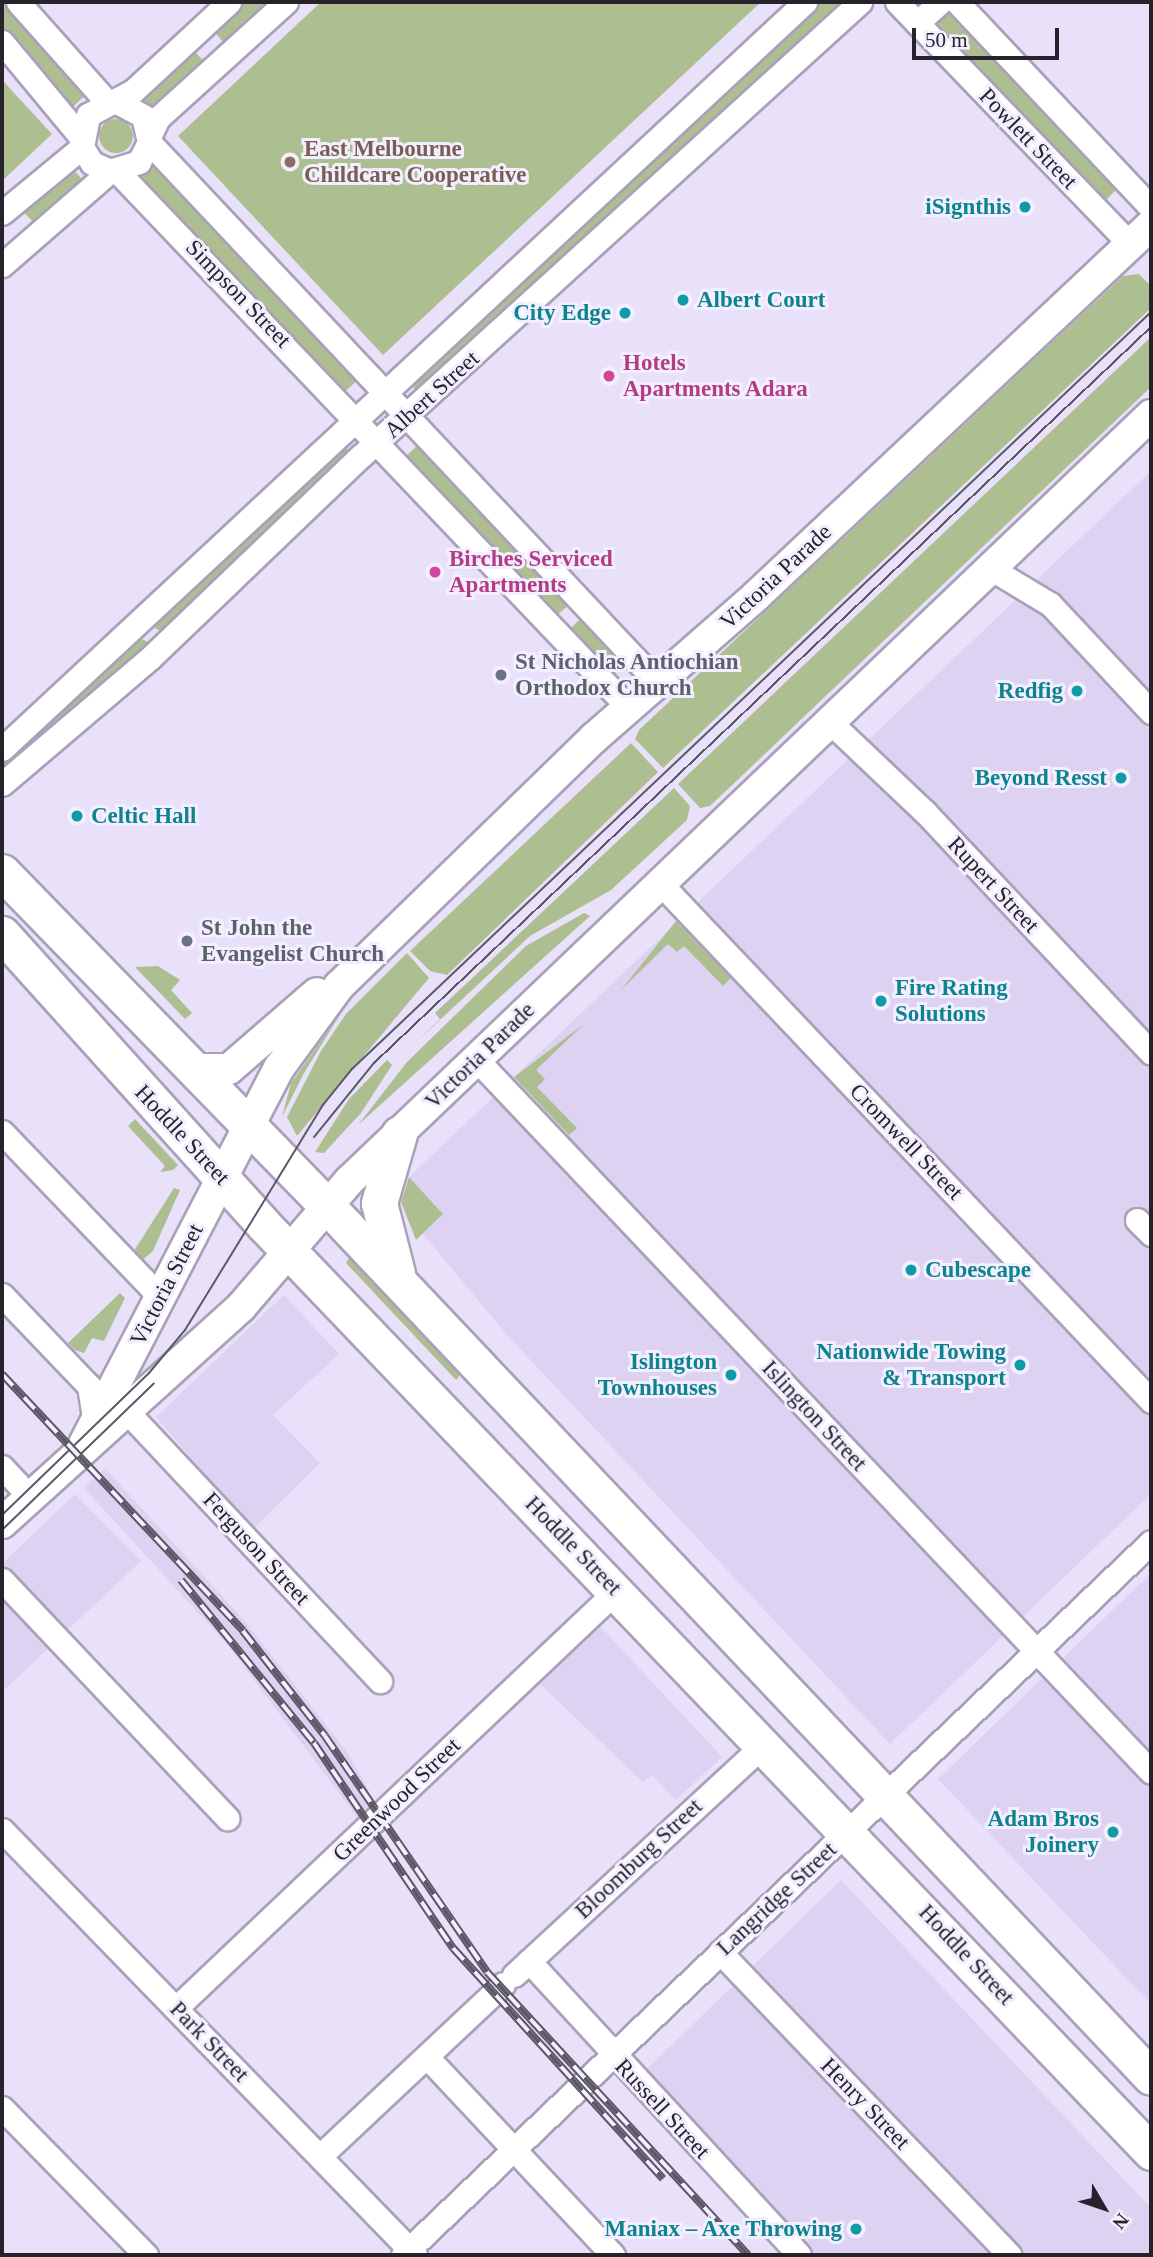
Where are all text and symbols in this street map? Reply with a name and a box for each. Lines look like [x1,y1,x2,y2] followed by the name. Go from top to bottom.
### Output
[915,14,1062,58] scale bar
[925,28,968,52] text: 50 m
[973,83,1083,195] street label: Powlett Street
[304,135,527,189] place label: East Melbourne Childcare Cooperative
[282,154,298,170] marker: East Melbourne Childcare Cooperative
[925,193,1011,221] place label: iSignthis
[1017,199,1033,215] marker: iSignthis
[179,234,297,354] street label: Simpson Street
[697,286,825,314] place label: Albert Court
[675,292,691,308] marker: Albert Court
[513,299,611,327] place label: City Edge
[617,305,633,321] marker: City Edge
[379,345,485,445] street label: Albert Street
[623,349,809,403] place label: Hotels Apartments Adara
[601,368,617,384] marker: Hotels Apartments Adara
[715,518,837,636] street label: Victoria Parade
[449,545,613,599] place label: Birches Serviced Apartments
[427,564,443,580] marker: Birches Serviced Apartments
[515,648,740,702] place label: St Nicholas Antiochian Orthodox Church
[493,667,509,683] marker: St Nicholas Antiochian Orthodox Church
[998,677,1063,705] place label: Redfig
[1069,683,1085,699] marker: Redfig
[975,764,1107,792] place label: Beyond Resst
[1113,770,1129,786] marker: Beyond Resst
[91,802,196,830] place label: Celtic Hall
[69,808,85,824] marker: Celtic Hall
[941,831,1045,939] street label: Rupert Street
[201,914,384,968] place label: St John the Evangelist Church
[179,933,195,949] marker: St John the Evangelist Church
[895,974,1008,1028] place label: Fire Rating Solutions
[873,993,889,1009] marker: Fire Rating Solutions
[419,997,541,1115] street label: Victoria Parade
[843,1078,969,1206] street label: Cromwell Street
[129,1079,235,1191] street label: Hoddle Street
[124,1219,210,1351] street label: Victoria Street
[925,1256,1031,1284] place label: Cubescape
[903,1262,919,1278] marker: Cubescape
[816,1338,1006,1392] place label: Nationwide Towing & Transport
[598,1348,717,1402] place label: Islington Townhouses
[756,1355,872,1477] street label: Islington Street
[1012,1357,1028,1373] marker: Nationwide Towing & Transport
[723,1367,739,1383] marker: Islington Townhouses
[197,1487,315,1611] street label: Ferguson Street
[519,1491,627,1601] street label: Hoddle Street
[327,1732,467,1868] street label: Greenwood Street
[570,1793,708,1925] street label: Bloomburg Street
[988,1805,1099,1859] place label: Adam Bros Joinery
[1105,1824,1121,1840] marker: Adam Bros Joinery
[711,1836,843,1962] street label: Langridge Street
[913,1899,1019,2011] street label: Hoddle Street
[164,1996,254,2088] street label: Park Street
[814,2052,916,2156] street label: Henry Street
[609,2053,715,2165] street label: Russell Street
[1069,2173,1139,2243] north arrow
[1108,2210,1133,2233] text: N
[603,2215,842,2243] place label: Maniax – Axe Throwing
[848,2221,864,2237] marker: Maniax – Axe Throwing

